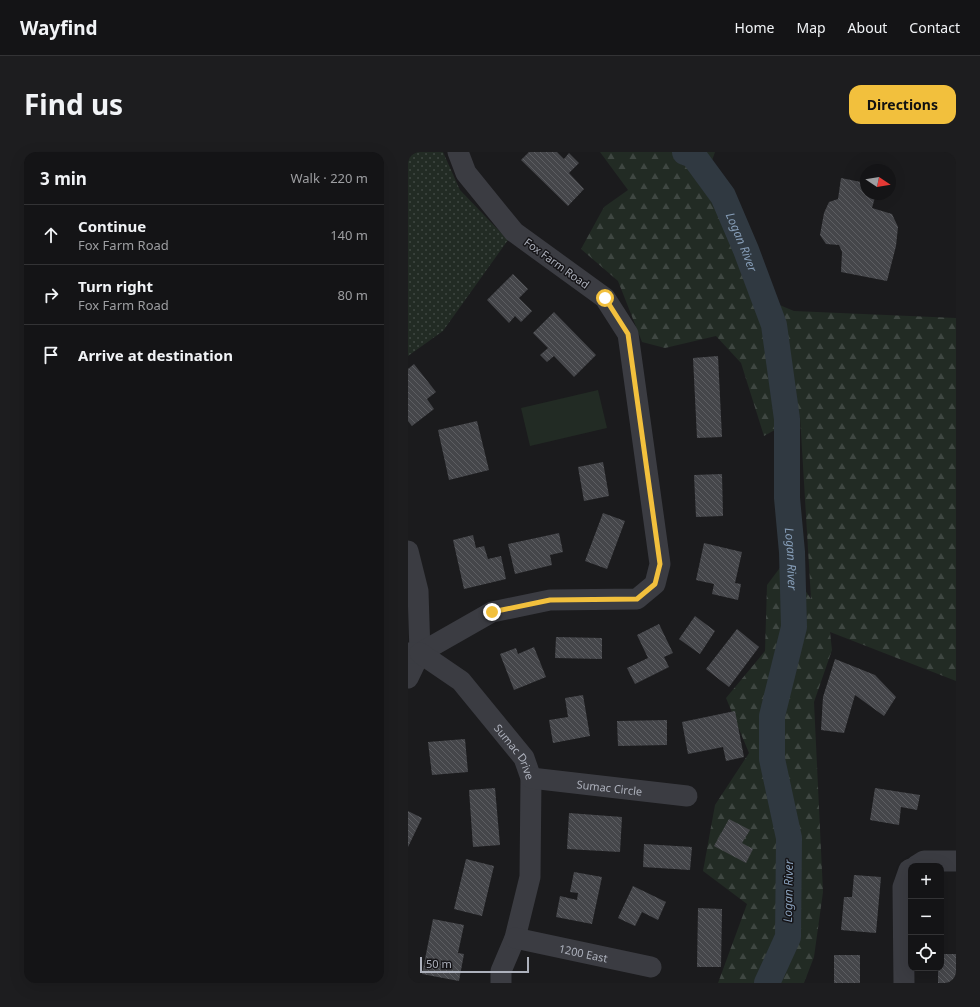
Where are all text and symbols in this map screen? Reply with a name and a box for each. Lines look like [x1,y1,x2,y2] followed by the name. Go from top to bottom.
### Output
[20,15,98,41] text: Wayfind
[735,18,774,37] text: Home
[796,18,826,37] text: Map
[848,18,887,37] text: About
[909,18,960,37] text: Contact
[24,85,123,123] text: Find us
[849,85,956,124] button: Directions
[860,164,896,200] north arrow
[40,167,87,190] text: 3 min
[290,169,368,187] text: Walk · 220 m
[722,209,762,275] water label: Logan River
[78,216,146,236] text: Continue
[40,224,62,246] icon: ahead
[330,226,368,244] text: 140 m
[522,234,592,292] street label: Fox Farm Road
[78,236,169,254] text: Fox Farm Road
[78,276,153,296] text: Turn right
[40,284,62,306] icon: right
[338,286,368,304] text: 80 m
[596,289,614,307] route start
[78,296,169,314] text: Fox Farm Road
[40,344,62,366] icon: arrive
[78,345,233,365] text: Arrive at destination
[781,527,802,592] water label: Logan River
[483,603,501,621] route end
[491,720,538,781] street label: Sumac Drive
[576,776,643,798] street label: Sumac Circle
[779,858,797,922] water label: Logan River
[908,863,944,971] map controls
[908,863,944,899] button: +
[908,899,944,935] button: −
[908,935,944,971] button: locate
[558,940,609,965] street label: 1200 East
[420,955,529,974] scale bar
[426,956,452,971] text: 50 m

